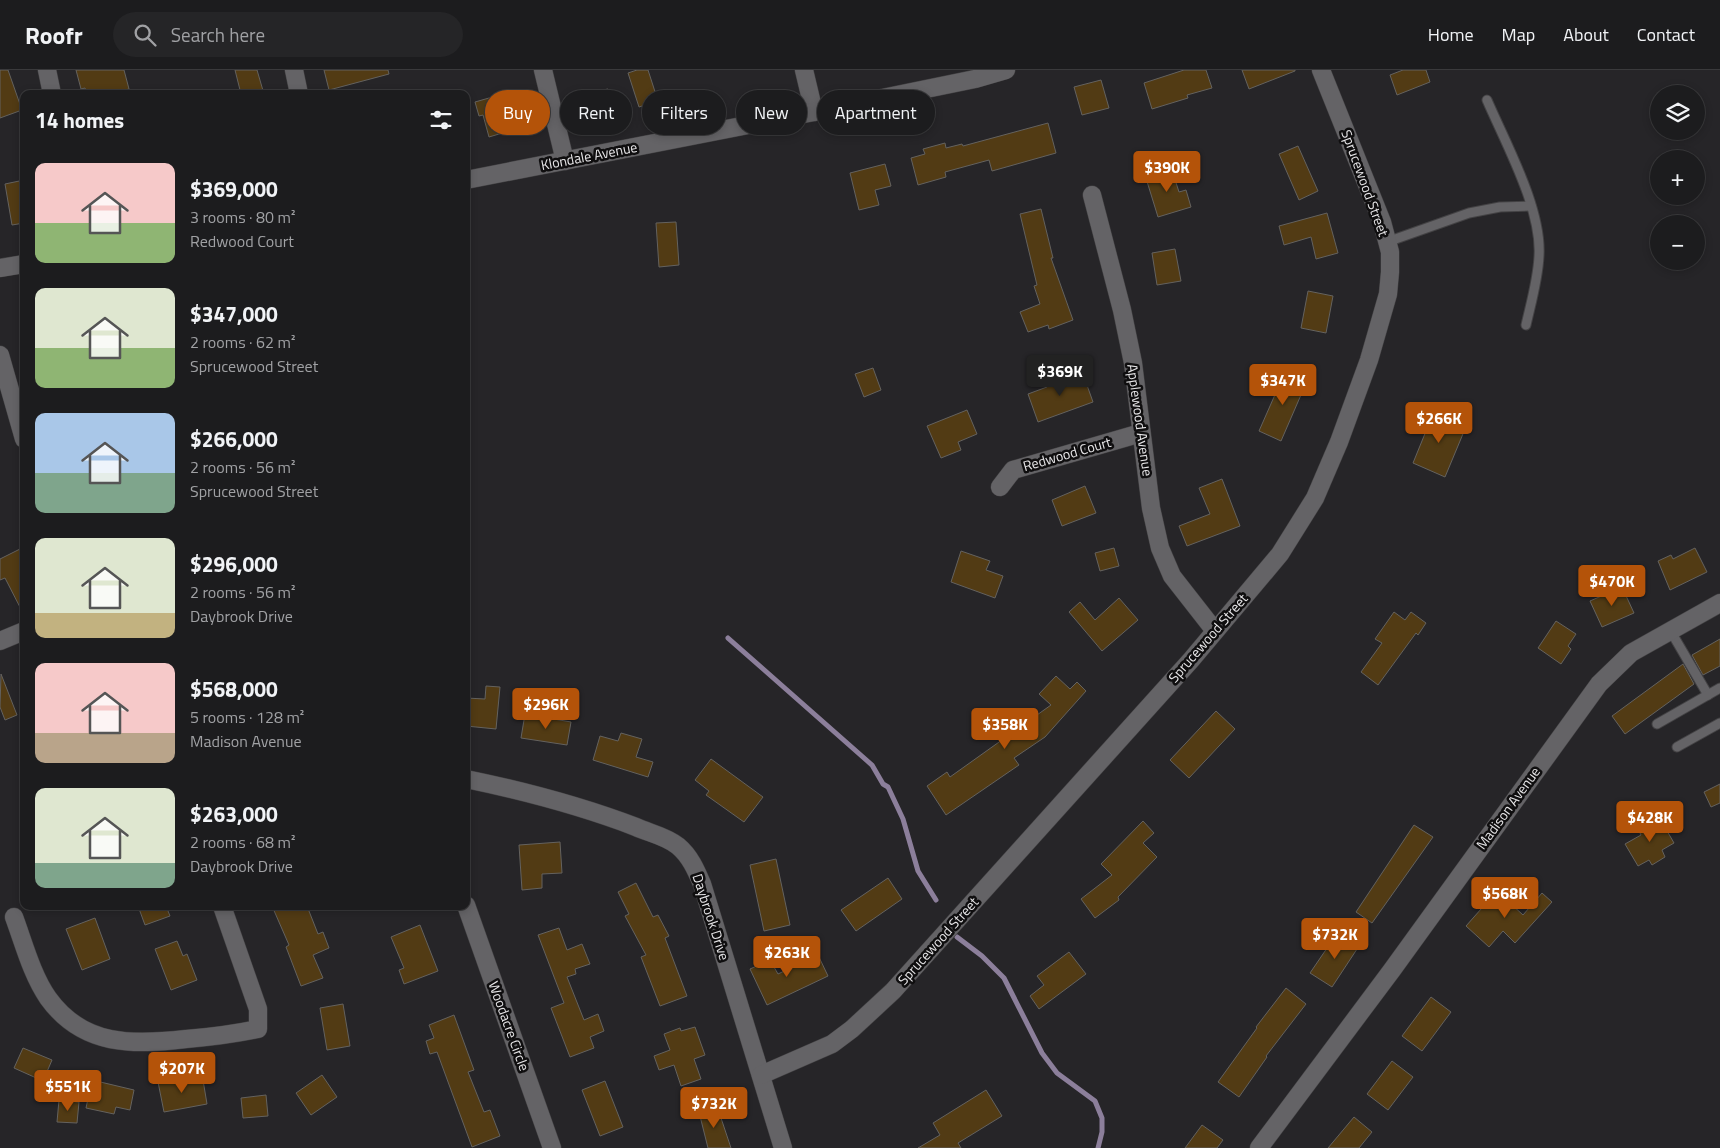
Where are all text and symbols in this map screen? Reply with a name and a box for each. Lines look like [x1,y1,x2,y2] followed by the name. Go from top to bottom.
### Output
[113,12,463,57] search box
[25,17,83,53] text: Roofr
[171,20,265,49] text: Search here
[131,21,159,49] icon: search
[1428,21,1474,48] text: Home
[1502,21,1535,48] text: Map
[1563,21,1609,48] text: About
[1637,21,1695,48] text: Contact
[1650,85,1705,270] map controls
[1650,85,1705,140] button: layers
[485,90,550,135] chip: Buy
[560,90,632,135] chip: Rent
[642,90,726,135] chip: Filters
[736,90,807,135] chip: New
[817,90,935,135] chip: Apartment
[35,104,124,136] text: 14 homes
[427,106,455,134] icon: filters
[1336,127,1395,239] street label: Sprucewood Street
[539,136,639,175] street label: Klondale Avenue
[1132,150,1202,193] pin: $390K
[1650,150,1705,205] button: +
[1144,155,1190,179] text: $390K
[190,173,278,205] text: $369,000
[75,183,135,243] icon: home
[190,205,295,229] text: 3 rooms · 80 m²
[1650,215,1705,270] button: −
[190,229,294,253] text: Redwood Court
[190,298,278,330] text: $347,000
[75,308,135,368] icon: home
[190,330,295,354] text: 2 rooms · 62 m²
[190,354,318,378] text: Sprucewood Street
[1025,354,1095,397] pin: $369K
[1037,359,1083,383] text: $369K
[1122,363,1159,477] street label: Applewood Avenue
[1248,364,1318,406] pin: $347K
[1260,368,1306,392] text: $347K
[1404,402,1474,444] pin: $266K
[1416,406,1462,430] text: $266K
[190,423,278,455] text: $266,000
[1020,431,1114,476] street label: Redwood Court
[75,433,135,493] icon: home
[190,455,295,479] text: 2 rooms · 56 m²
[190,479,318,503] text: Sprucewood Street
[190,548,278,580] text: $296,000
[75,558,135,618] icon: home
[1577,564,1647,607] pin: $470K
[1589,569,1635,593] text: $470K
[190,580,295,604] text: 2 rooms · 56 m²
[1163,588,1252,687] street label: Sprucewood Street
[190,604,293,628] text: Daybrook Drive
[190,673,278,705] text: $568,000
[75,683,135,743] icon: home
[511,688,581,730] pin: $296K
[523,692,569,716] text: $296K
[190,705,304,729] text: 5 rooms · 128 m²
[970,708,1040,750] pin: $358K
[982,712,1028,736] text: $358K
[190,729,301,753] text: Madison Avenue
[1470,762,1545,853] street label: Madison Avenue
[190,798,278,830] text: $263,000
[1615,800,1685,843] pin: $428K
[1627,805,1673,829] text: $428K
[75,808,135,868] icon: home
[190,830,295,854] text: 2 rooms · 68 m²
[190,854,293,878] text: Daybrook Drive
[688,871,735,963] street label: Daybrook Drive
[1470,876,1540,919] pin: $568K
[1482,881,1528,905] text: $568K
[892,892,983,989] street label: Sprucewood Street
[1300,918,1370,960] pin: $732K
[1312,922,1358,946] text: $732K
[752,936,822,978] pin: $263K
[764,940,810,964] text: $263K
[484,978,535,1074] street label: Woodacre Circle
[147,1052,217,1094] pin: $207K
[159,1056,205,1080] text: $207K
[33,1070,103,1112] pin: $551K
[45,1074,91,1098] text: $551K
[679,1086,749,1129] pin: $732K
[691,1091,737,1115] text: $732K

